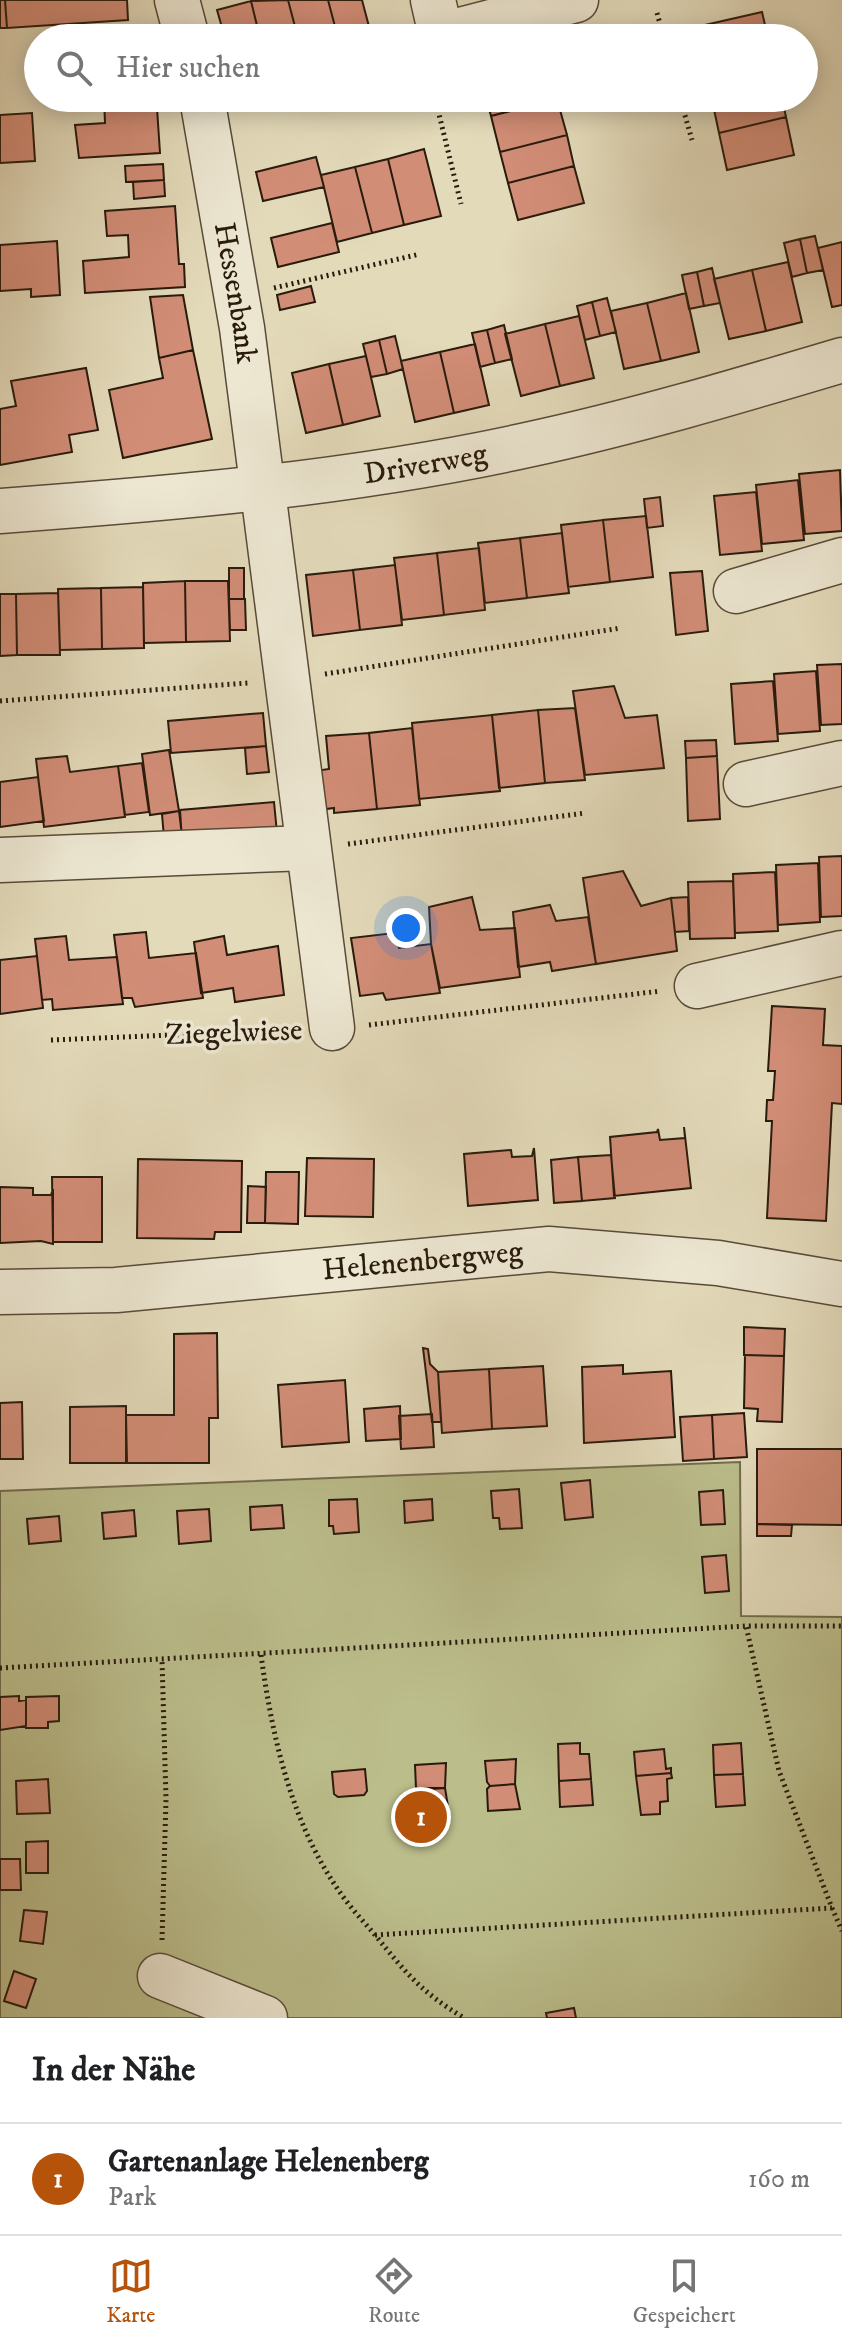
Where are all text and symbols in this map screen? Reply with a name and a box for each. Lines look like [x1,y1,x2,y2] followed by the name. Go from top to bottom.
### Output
[24,24,818,112] search box
[52,46,96,90] icon: search
[116,50,260,87] text: Hier suchen
[205,220,265,366] street label: Hessenbank
[361,435,490,493] street label: Driverweg
[386,908,426,948] your location
[165,1012,303,1054] street label: Ziegelwiese
[321,1233,525,1289] street label: Helenenbergweg
[395,1787,447,1847] pin: 1
[32,2049,195,2091] text: In der Nähe
[108,2144,429,2181] text: Gartenanlage Helenenberg
[53,2163,63,2196] text: 1
[748,2163,810,2196] text: 160 m
[108,2181,157,2214] text: Park
[106,2254,155,2329] tab: Karte
[368,2254,420,2329] tab: Route
[633,2254,736,2329] tab: Gespeichert

